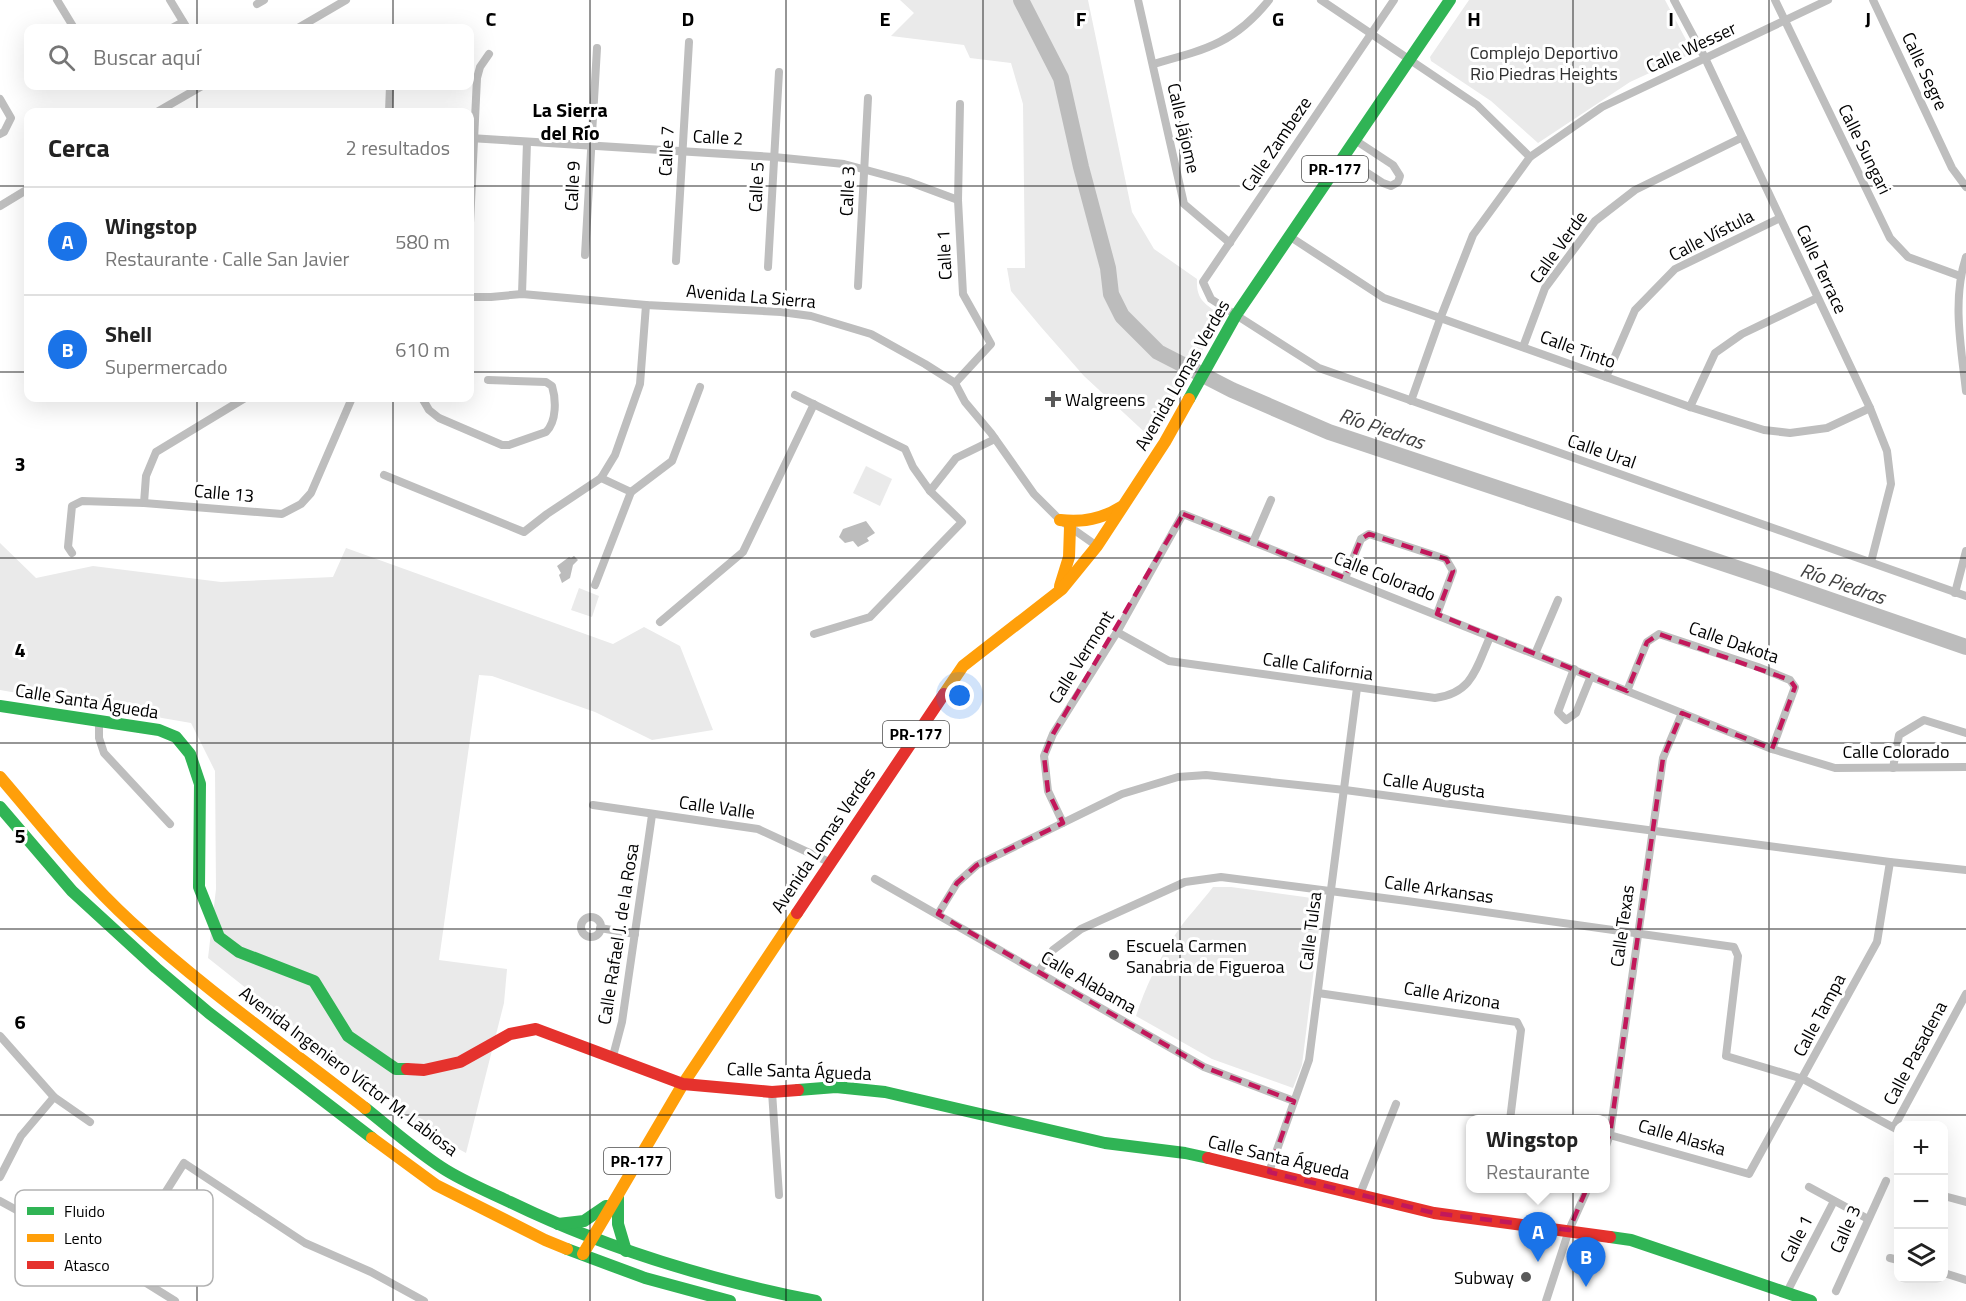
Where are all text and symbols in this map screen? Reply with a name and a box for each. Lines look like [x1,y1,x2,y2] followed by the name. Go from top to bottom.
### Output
[486,3,497,34] text: C
[682,3,694,34] text: D
[879,3,891,34] text: E
[1076,3,1087,34] text: F
[1272,3,1284,34] text: G
[1467,3,1481,34] text: H
[1668,3,1674,34] text: I
[1865,3,1871,34] text: J
[1641,14,1741,80] street label: Calle Wesser
[24,24,474,90] search box
[1895,27,1955,115] street label: Calle Segre
[1470,39,1618,87] park label: Complejo Deportivo Rio Piedras Heights
[93,40,201,74] text: Buscar aquí
[45,41,78,74] icon: search
[1161,80,1207,176] street label: Calle Jájome
[1234,91,1318,197] street label: Calle Zambeze
[532,94,608,148] district label: La Sierra del Río
[1831,99,1899,199] street label: Calle Sungari
[692,122,744,152] street label: Calle 2
[651,125,681,177] street label: Calle 7
[48,128,110,167] text: Cerca
[346,132,450,163] text: 2 resultados
[1302,156,1368,182] road number: PR-177
[557,160,587,212] street label: Calle 9
[741,161,771,213] street label: Calle 5
[832,165,862,217] street label: Calle 3
[1664,202,1758,268] street label: Calle Vístula
[1522,205,1594,289] street label: Calle Verde
[105,209,197,243] text: Wingstop
[1790,220,1854,318] street label: Calle Terrace
[61,226,74,257] text: A
[395,226,450,257] text: 580 m
[929,229,959,281] street label: Calle 1
[105,243,349,274] text: Restaurante · Calle San Javier
[685,277,817,315] street label: Avenida La Sierra
[1128,294,1236,456] street label: Avenida Lomas Verdes
[105,317,152,351] text: Shell
[1536,323,1620,375] street label: Calle Tinto
[61,334,74,365] text: B
[395,334,450,365] text: 610 m
[105,351,227,382] text: Supermercado
[1065,386,1145,413] place label: Walgreens
[1046,392,1060,406] marker: Walgreens
[1335,399,1430,458] water label: Río Piedras
[1564,427,1640,475] street label: Calle Ural
[14,448,26,479] text: 3
[193,477,255,509] street label: Calle 13
[1330,544,1440,608] street label: Calle Colorado
[1796,554,1891,613] water label: Río Piedras
[1041,604,1121,709] street label: Calle Vermont
[1685,614,1783,670] street label: Calle Dakota
[14,634,26,665] text: 4
[1261,645,1375,687] street label: Calle California
[13,676,161,726] street label: Calle Santa Águeda
[945,681,974,710] your location
[883,721,949,747] road number: PR-177
[1842,738,1950,765] street label: Calle Colorado
[764,762,882,918] street label: Avenida Lomas Verdes
[1381,765,1487,805] street label: Calle Augusta
[677,788,757,826] street label: Calle Valle
[14,820,26,851] text: 5
[590,841,646,1027] street label: Calle Rafael J. de la Rosa
[1383,868,1495,910] street label: Calle Arkansas
[1603,883,1641,969] street label: Calle Texas
[1292,890,1328,972] street label: Calle Tulsa
[1126,932,1285,980] place label: Escuela Carmen Sanabria de Figueroa
[1036,944,1142,1020] street label: Calle Alabama
[1107,948,1121,962] marker: Escuela Carmen Sanabria de Figueroa
[1786,969,1852,1061] street label: Calle Tampa
[1402,974,1502,1016] street label: Calle Arizona
[234,980,464,1162] street label: Avenida Ingeniero Víctor M. Labiosa
[1876,996,1954,1110] street label: Calle Pasadena
[14,1006,26,1037] text: 6
[726,1055,872,1087] street label: Calle Santa Águeda
[1635,1112,1729,1162] street label: Calle Alaska
[1466,1115,1610,1193] popup
[1894,1121,1948,1283] map controls
[1894,1121,1948,1175] button: +
[1486,1122,1578,1156] text: Wingstop
[1205,1128,1353,1186] street label: Calle Santa Águeda
[604,1148,670,1174] road number: PR-177
[1486,1156,1590,1187] text: Restaurante
[1894,1175,1948,1229] button: −
[15,1190,213,1286] legend
[64,1199,105,1223] text: Fluido
[1822,1201,1868,1257] street label: Calle 3
[1773,1210,1819,1268] street label: Calle 1
[1518,1212,1558,1262] pin: A
[64,1226,102,1250] text: Lento
[1894,1229,1948,1283] button: layers
[1566,1238,1606,1287] pin: B
[64,1253,110,1277] text: Atasco
[1454,1264,1514,1291] place label: Subway
[1519,1270,1533,1284] marker: Subway

